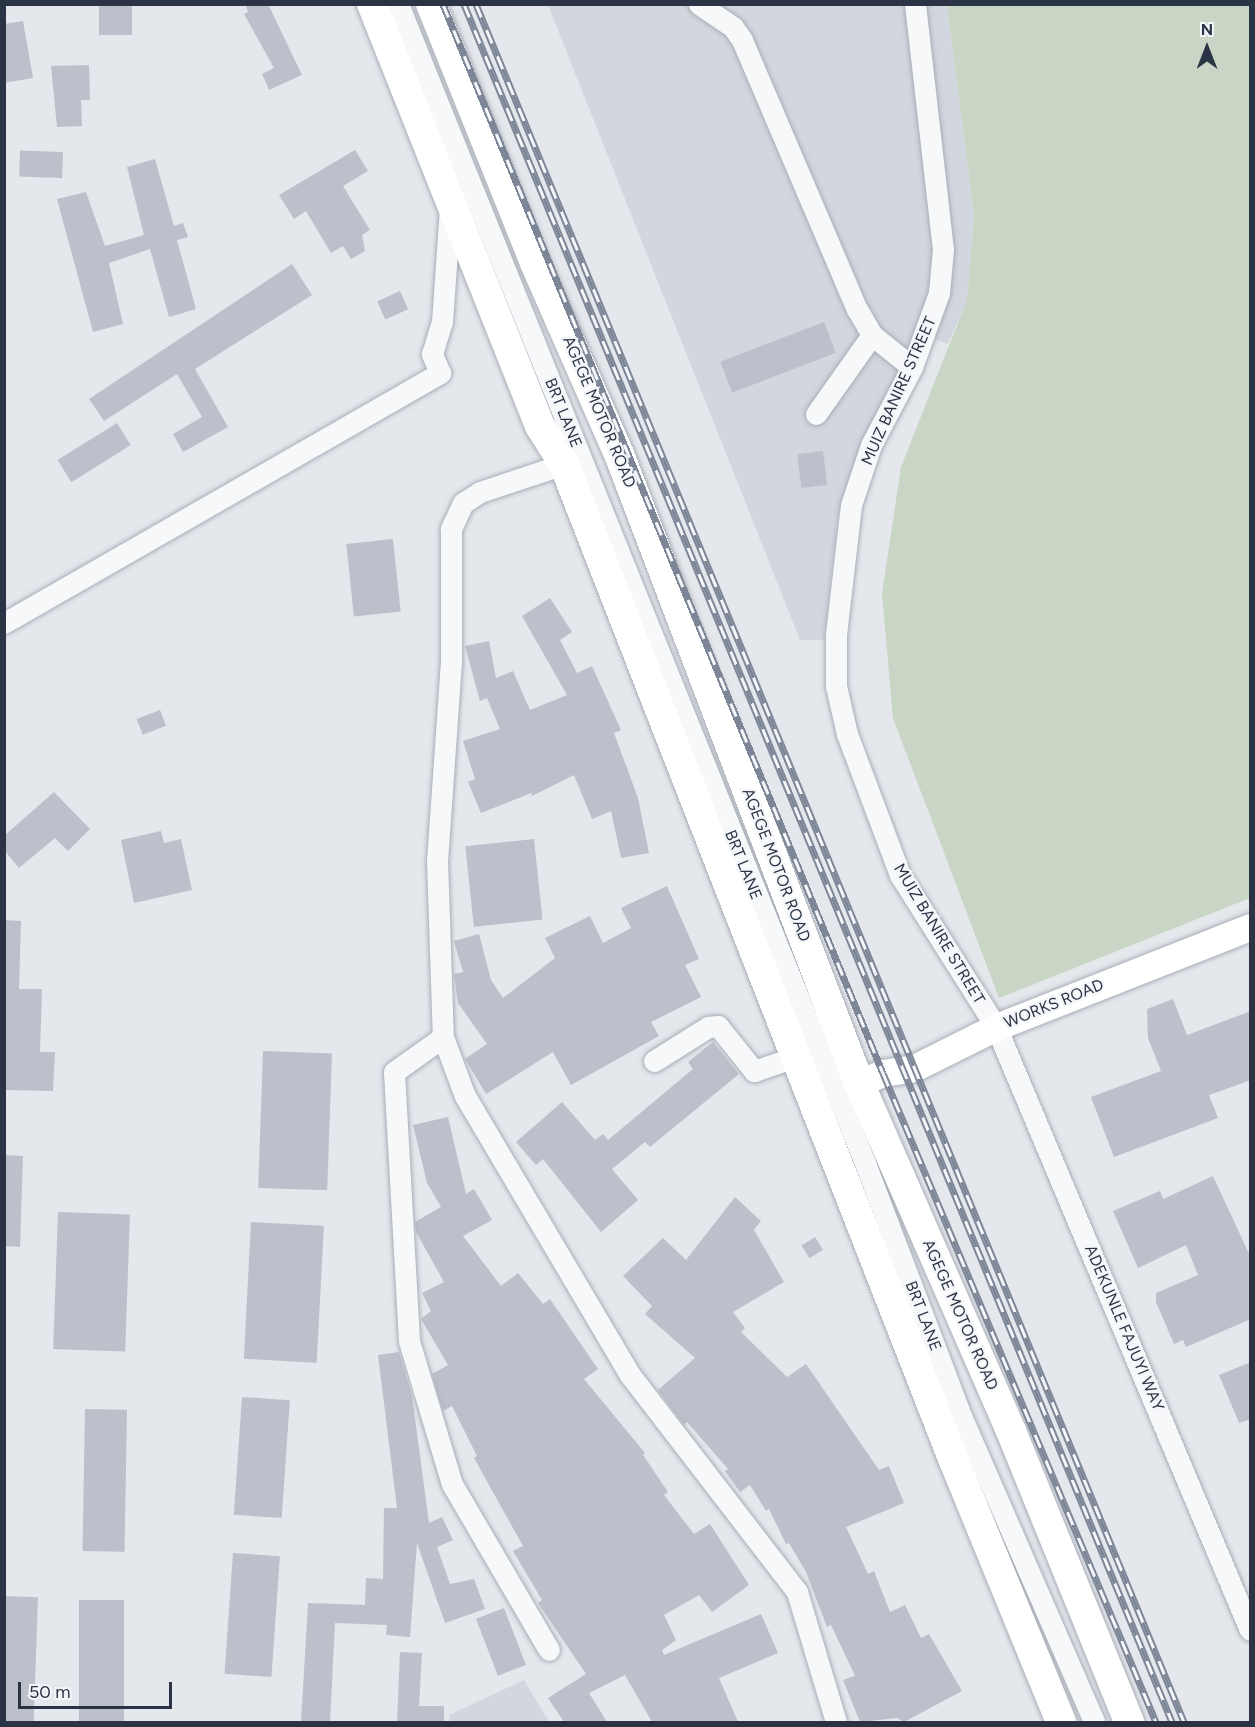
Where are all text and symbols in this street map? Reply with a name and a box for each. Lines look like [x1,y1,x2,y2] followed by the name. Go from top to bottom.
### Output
[1177,18,1237,78] north arrow
[1201,20,1213,39] text: N
[858,314,940,468] street label: MUIZ BANIRE STREET
[558,333,640,491] street label: AGEGE MOTOR ROAD
[540,375,586,451] street label: BRT LANE
[738,786,814,944] street label: AGEGE MOTOR ROAD
[720,827,766,903] street label: BRT LANE
[889,860,989,1008] street label: MUIZ BANIRE STREET
[1001,975,1107,1033] street label: WORKS ROAD
[918,1237,1002,1393] street label: AGEGE MOTOR ROAD
[1080,1242,1168,1414] street label: ADEKUNLE FAJUYI WAY
[901,1278,945,1354] street label: BRT LANE
[21,1670,176,1708] scale bar
[29,1681,71,1703] text: 50 m

